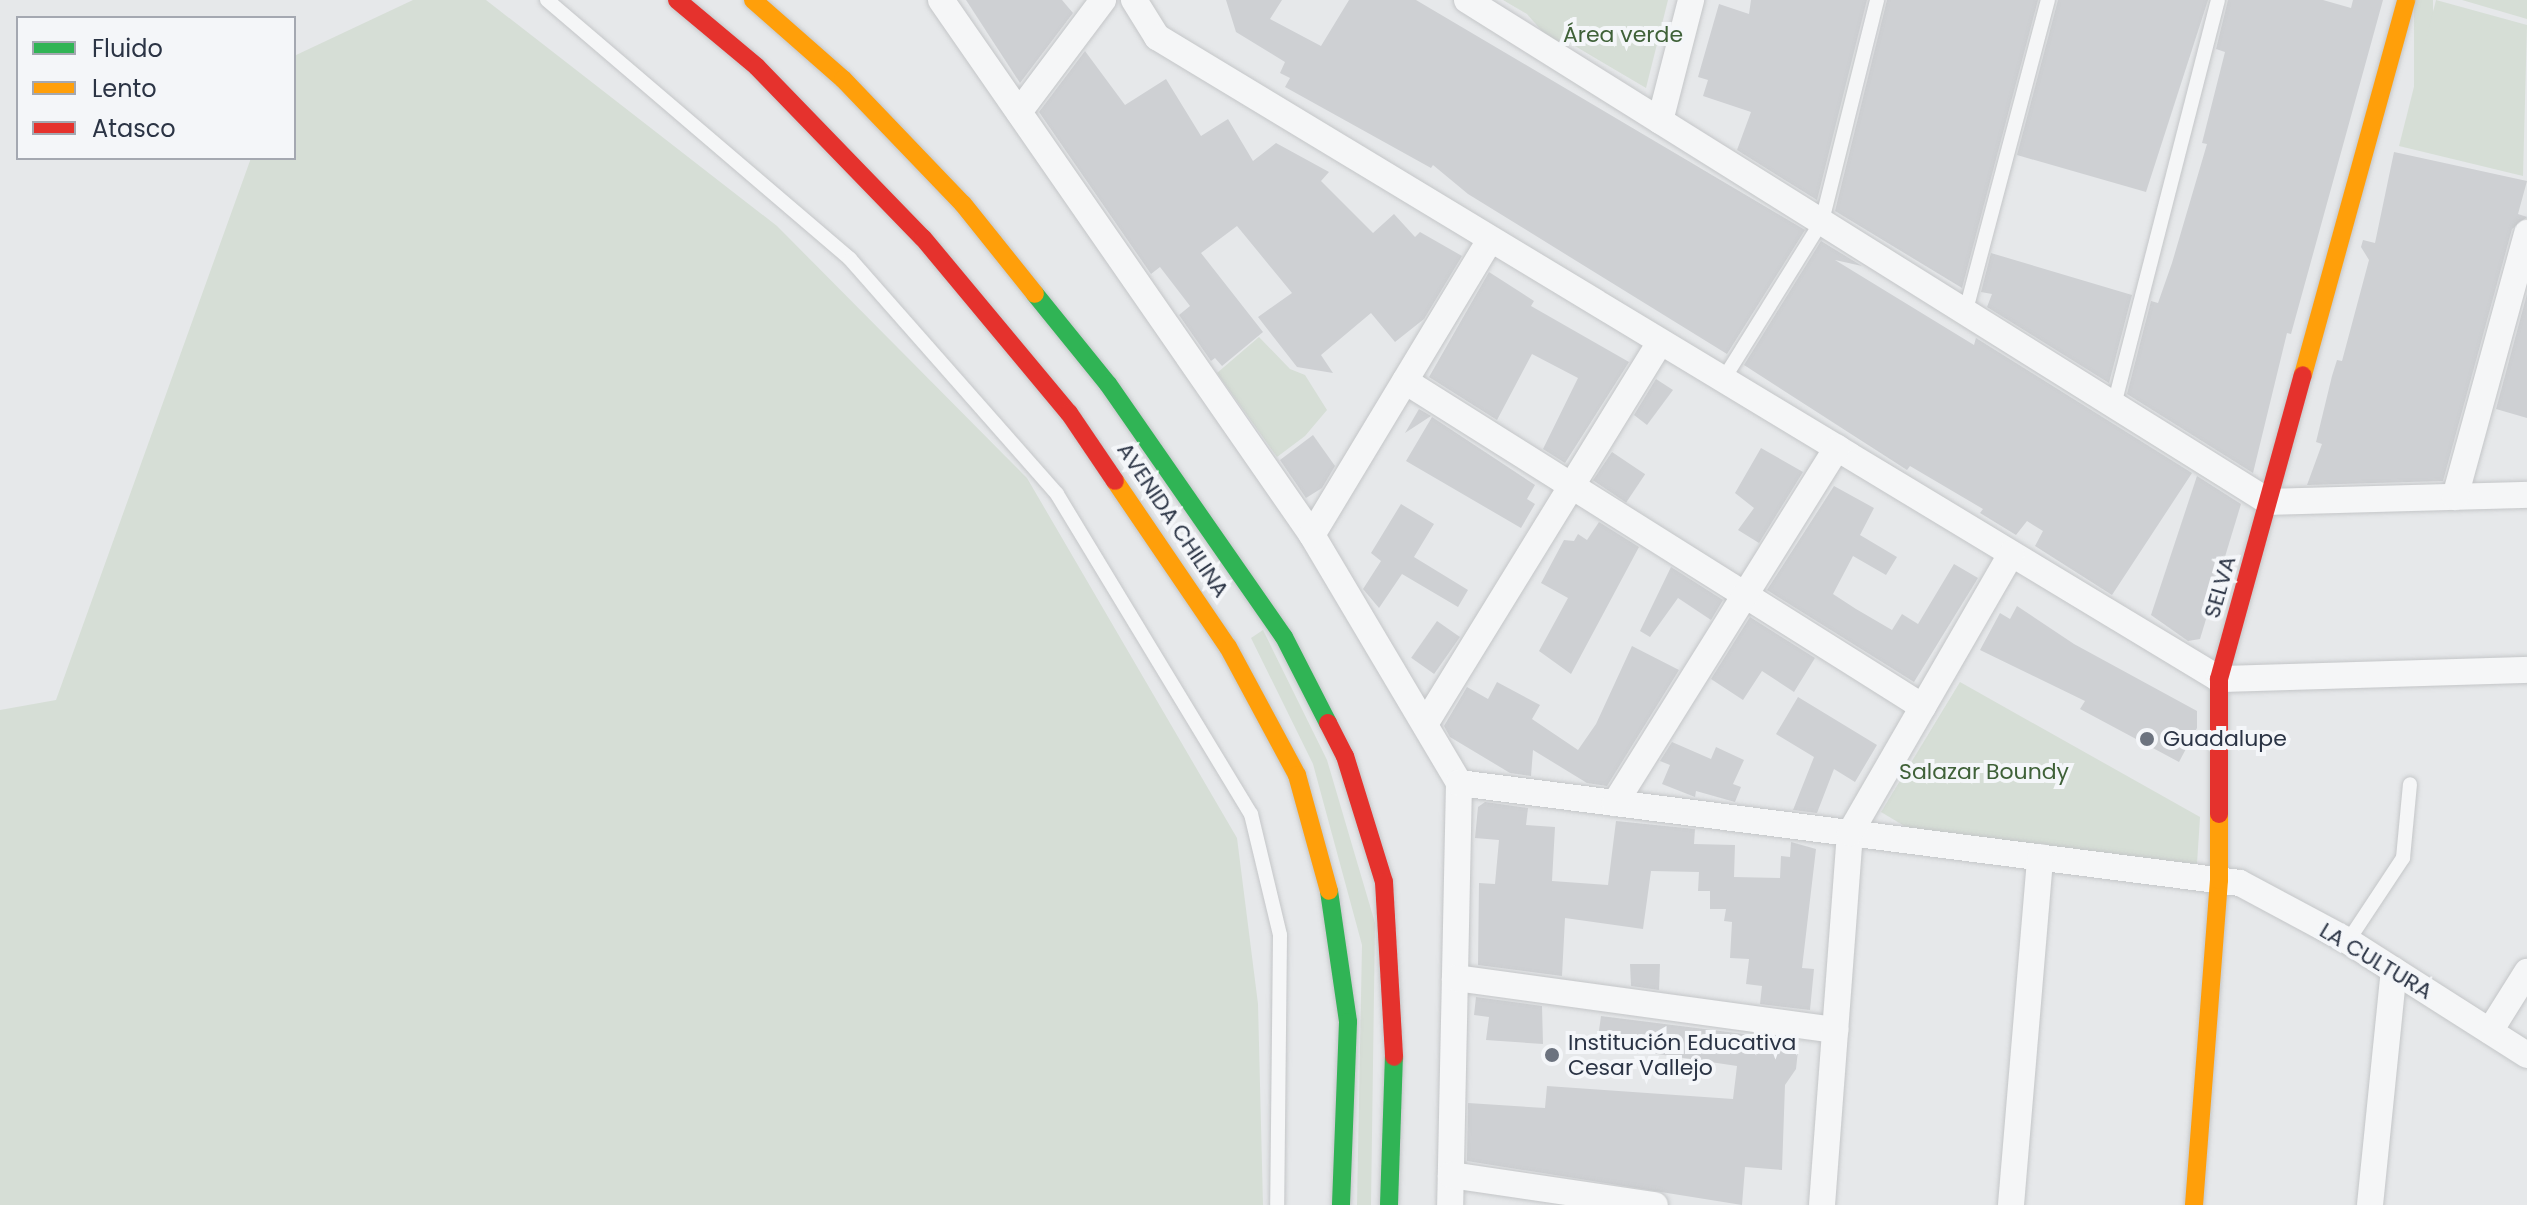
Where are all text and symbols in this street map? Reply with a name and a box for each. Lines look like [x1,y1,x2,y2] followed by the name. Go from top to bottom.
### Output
[16,16,296,160] legend
[1563,22,1683,48] park label: Área verde
[92,32,163,65] text: Fluido
[92,72,157,105] text: Lento
[92,112,176,145] text: Atasco
[1111,438,1235,602] street label: AVENIDA CHILINA
[2199,553,2241,621] street label: SELVA
[2163,726,2287,752] place label: Guadalupe
[2138,730,2156,748] marker: Guadalupe
[1899,759,2069,785] park label: Salazar Boundy
[2315,917,2437,1005] street label: LA CULTURA
[1568,1029,1796,1080] place label: Institución Educativa Cesar Vallejo
[1543,1046,1561,1064] marker: Institución Educativa Cesar Vallejo

